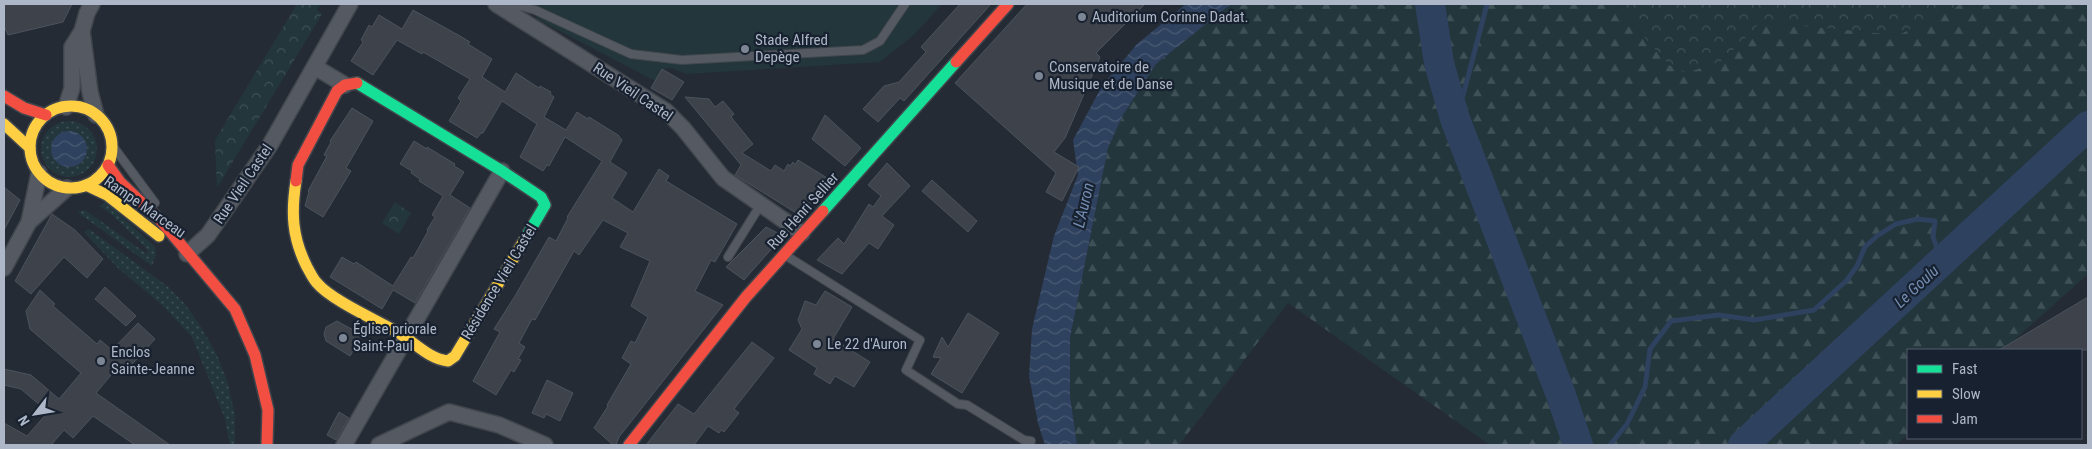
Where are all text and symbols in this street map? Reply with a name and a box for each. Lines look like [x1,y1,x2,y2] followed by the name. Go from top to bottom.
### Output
[1092,8,1248,26] place label: Auditorium Corinne Dadat.
[1076,11,1088,23] marker: Auditorium Corinne Dadat.
[755,31,828,66] place label: Stade Alfred Depège
[739,43,751,55] marker: Stade Alfred Depège
[1049,58,1173,93] place label: Conservatoire de Musique et de Danse
[590,59,676,125] street label: Rue Vieil Castel
[1033,70,1045,82] marker: Conservatoire de Musique et de Danse
[210,141,276,227] street label: Rue Vieil Castel
[764,168,843,253] street label: Rue Henri Sellier
[101,172,189,242] street label: Rampe Marceau
[1069,181,1098,229] water label: L'Auron
[458,221,540,343] street label: Résidence Vieil Castel
[1890,261,1943,312] water label: Le Goulu
[353,320,437,355] place label: Église priorale Saint-Paul
[337,332,349,344] marker: Église priorale Saint-Paul
[827,335,907,353] place label: Le 22 d'Auron
[811,338,823,350] marker: Le 22 d'Auron
[111,343,195,378] place label: Enclos Sainte-Jeanne
[1907,349,2082,439] legend
[95,355,107,367] marker: Enclos Sainte-Jeanne
[1952,360,1977,378] text: Fast
[1952,385,1981,403] text: Slow
[10,389,60,439] north arrow
[1952,410,1978,428] text: Jam
[15,413,33,428] text: N

